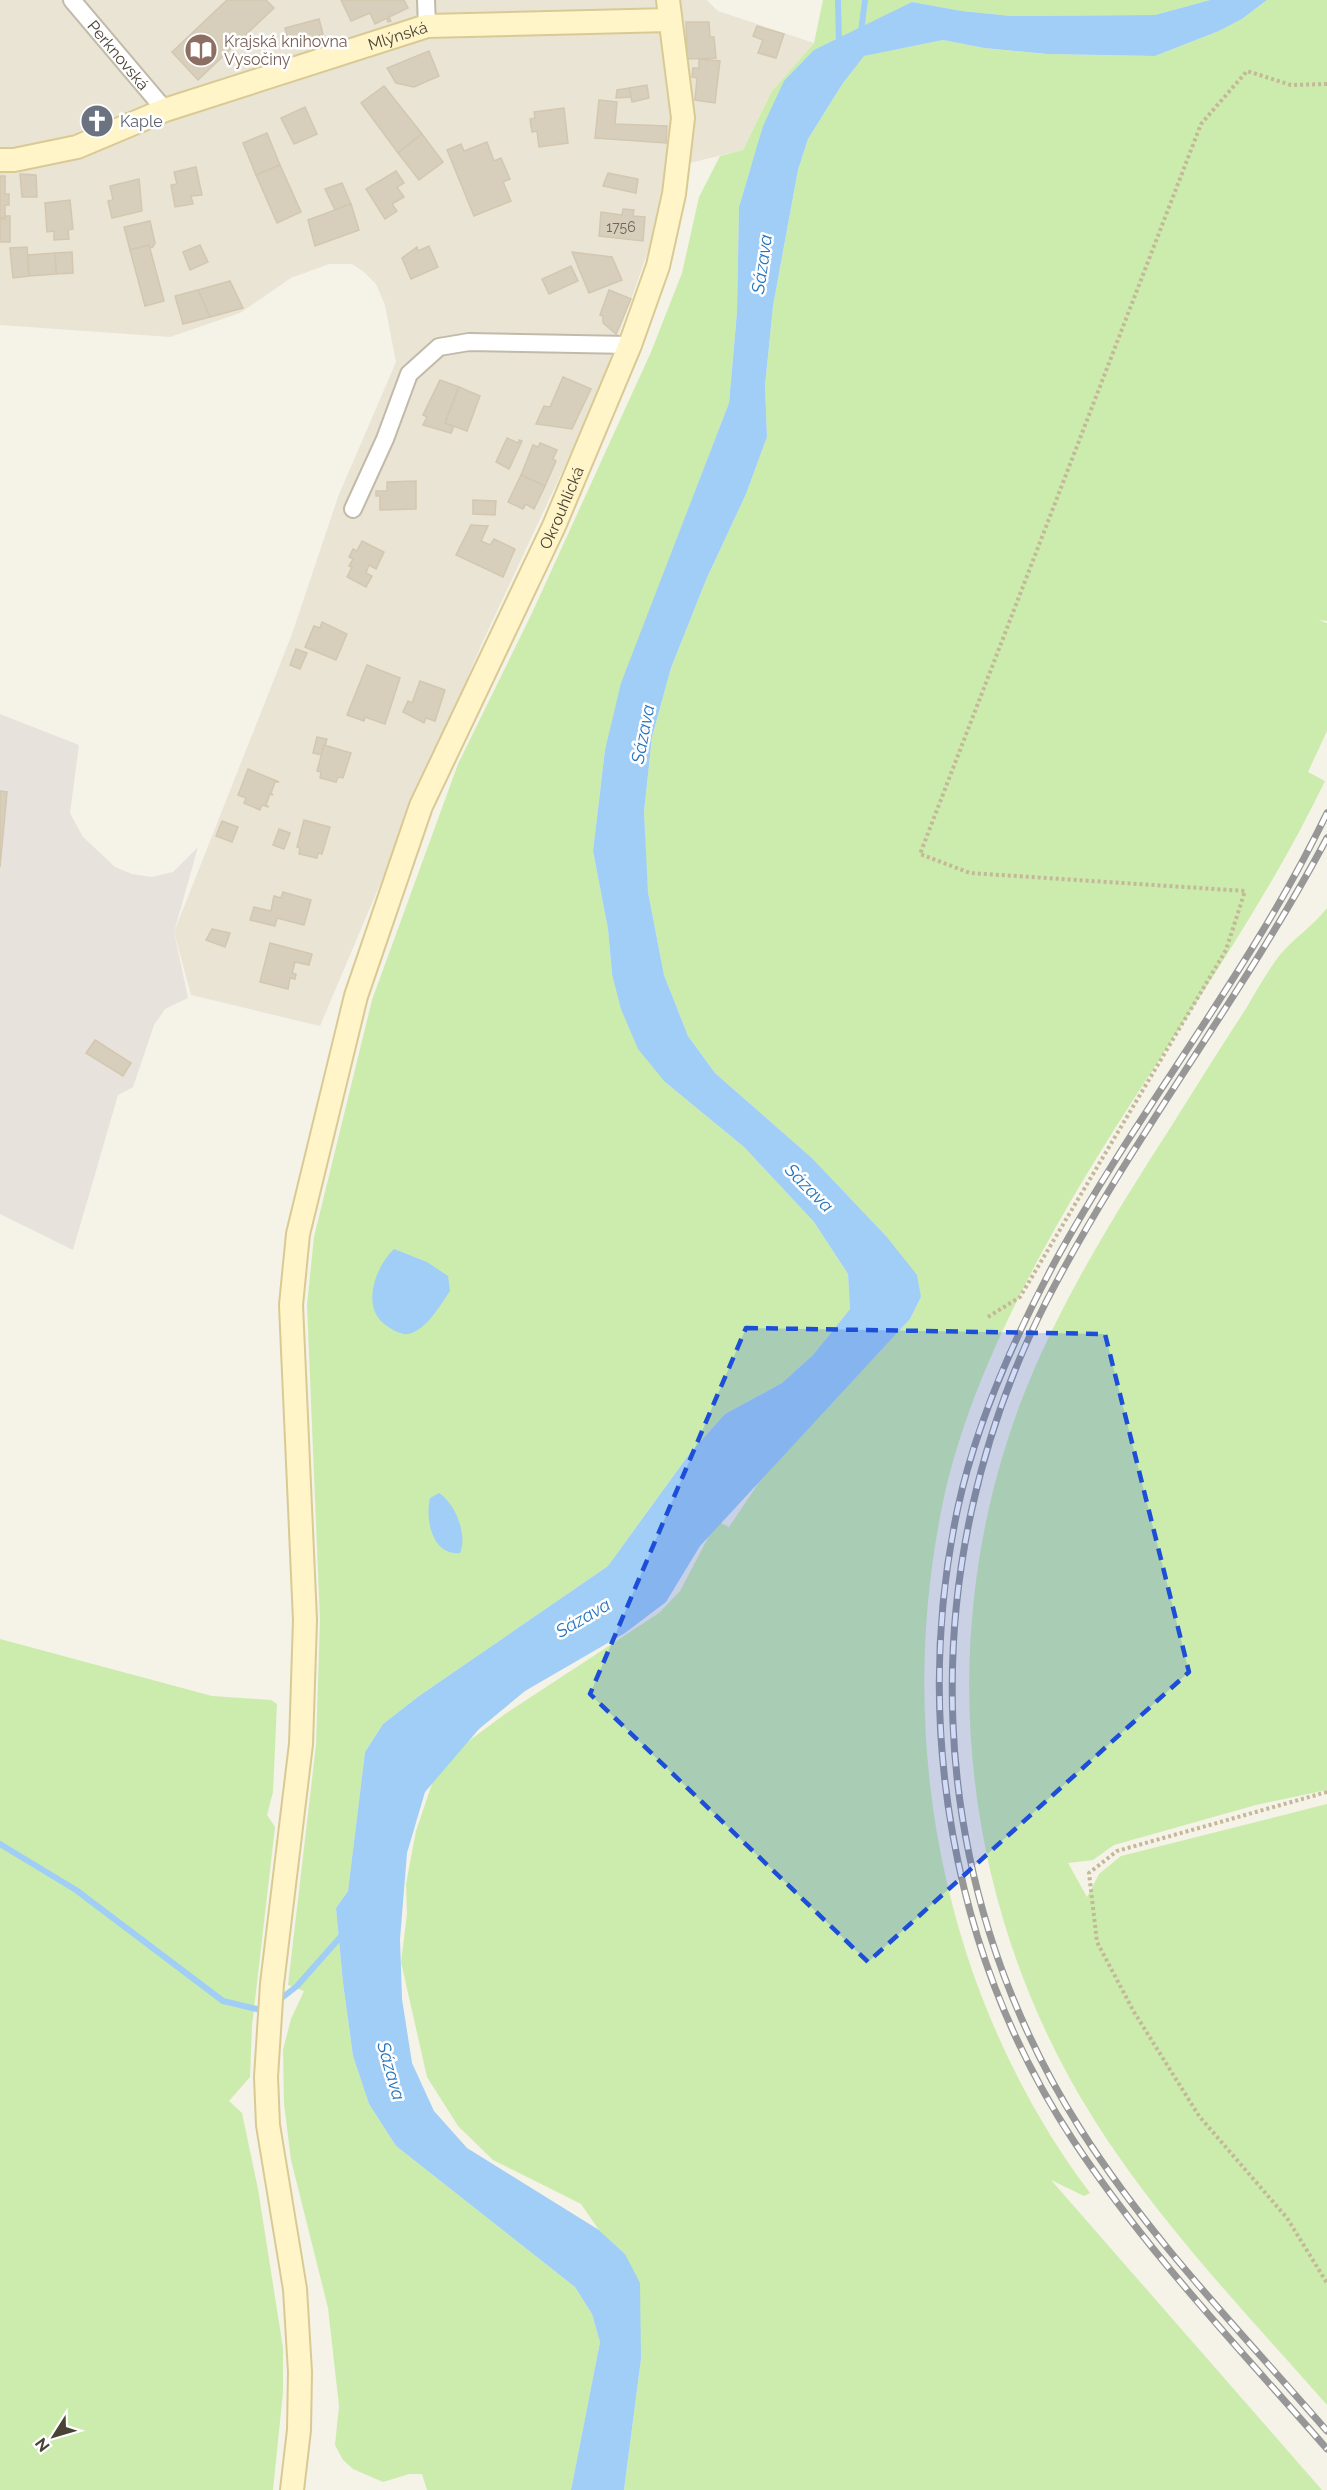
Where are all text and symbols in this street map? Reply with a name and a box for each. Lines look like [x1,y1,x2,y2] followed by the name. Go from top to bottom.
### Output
[83,17,153,94] street label: Perknovská
[366,18,430,54] street label: Mlýnská
[183,32,219,68] library icon: Krajská knihovna Vysočiny
[224,32,348,69] place label: Krajská knihovna Vysočiny
[79,103,115,139] church icon: Kaple
[120,112,163,131] place label: Kaple
[606,219,636,235] house number: 1756
[747,233,776,296] water label: Sázava
[535,464,588,552] street label: Okrouhlická
[626,702,659,766] water label: Sázava
[780,1158,838,1216] water label: Sázava
[551,1593,614,1642] water label: Sázava
[373,2038,410,2103] water label: Sázava
[24,2406,84,2466] north arrow
[31,2434,54,2455] text: N

